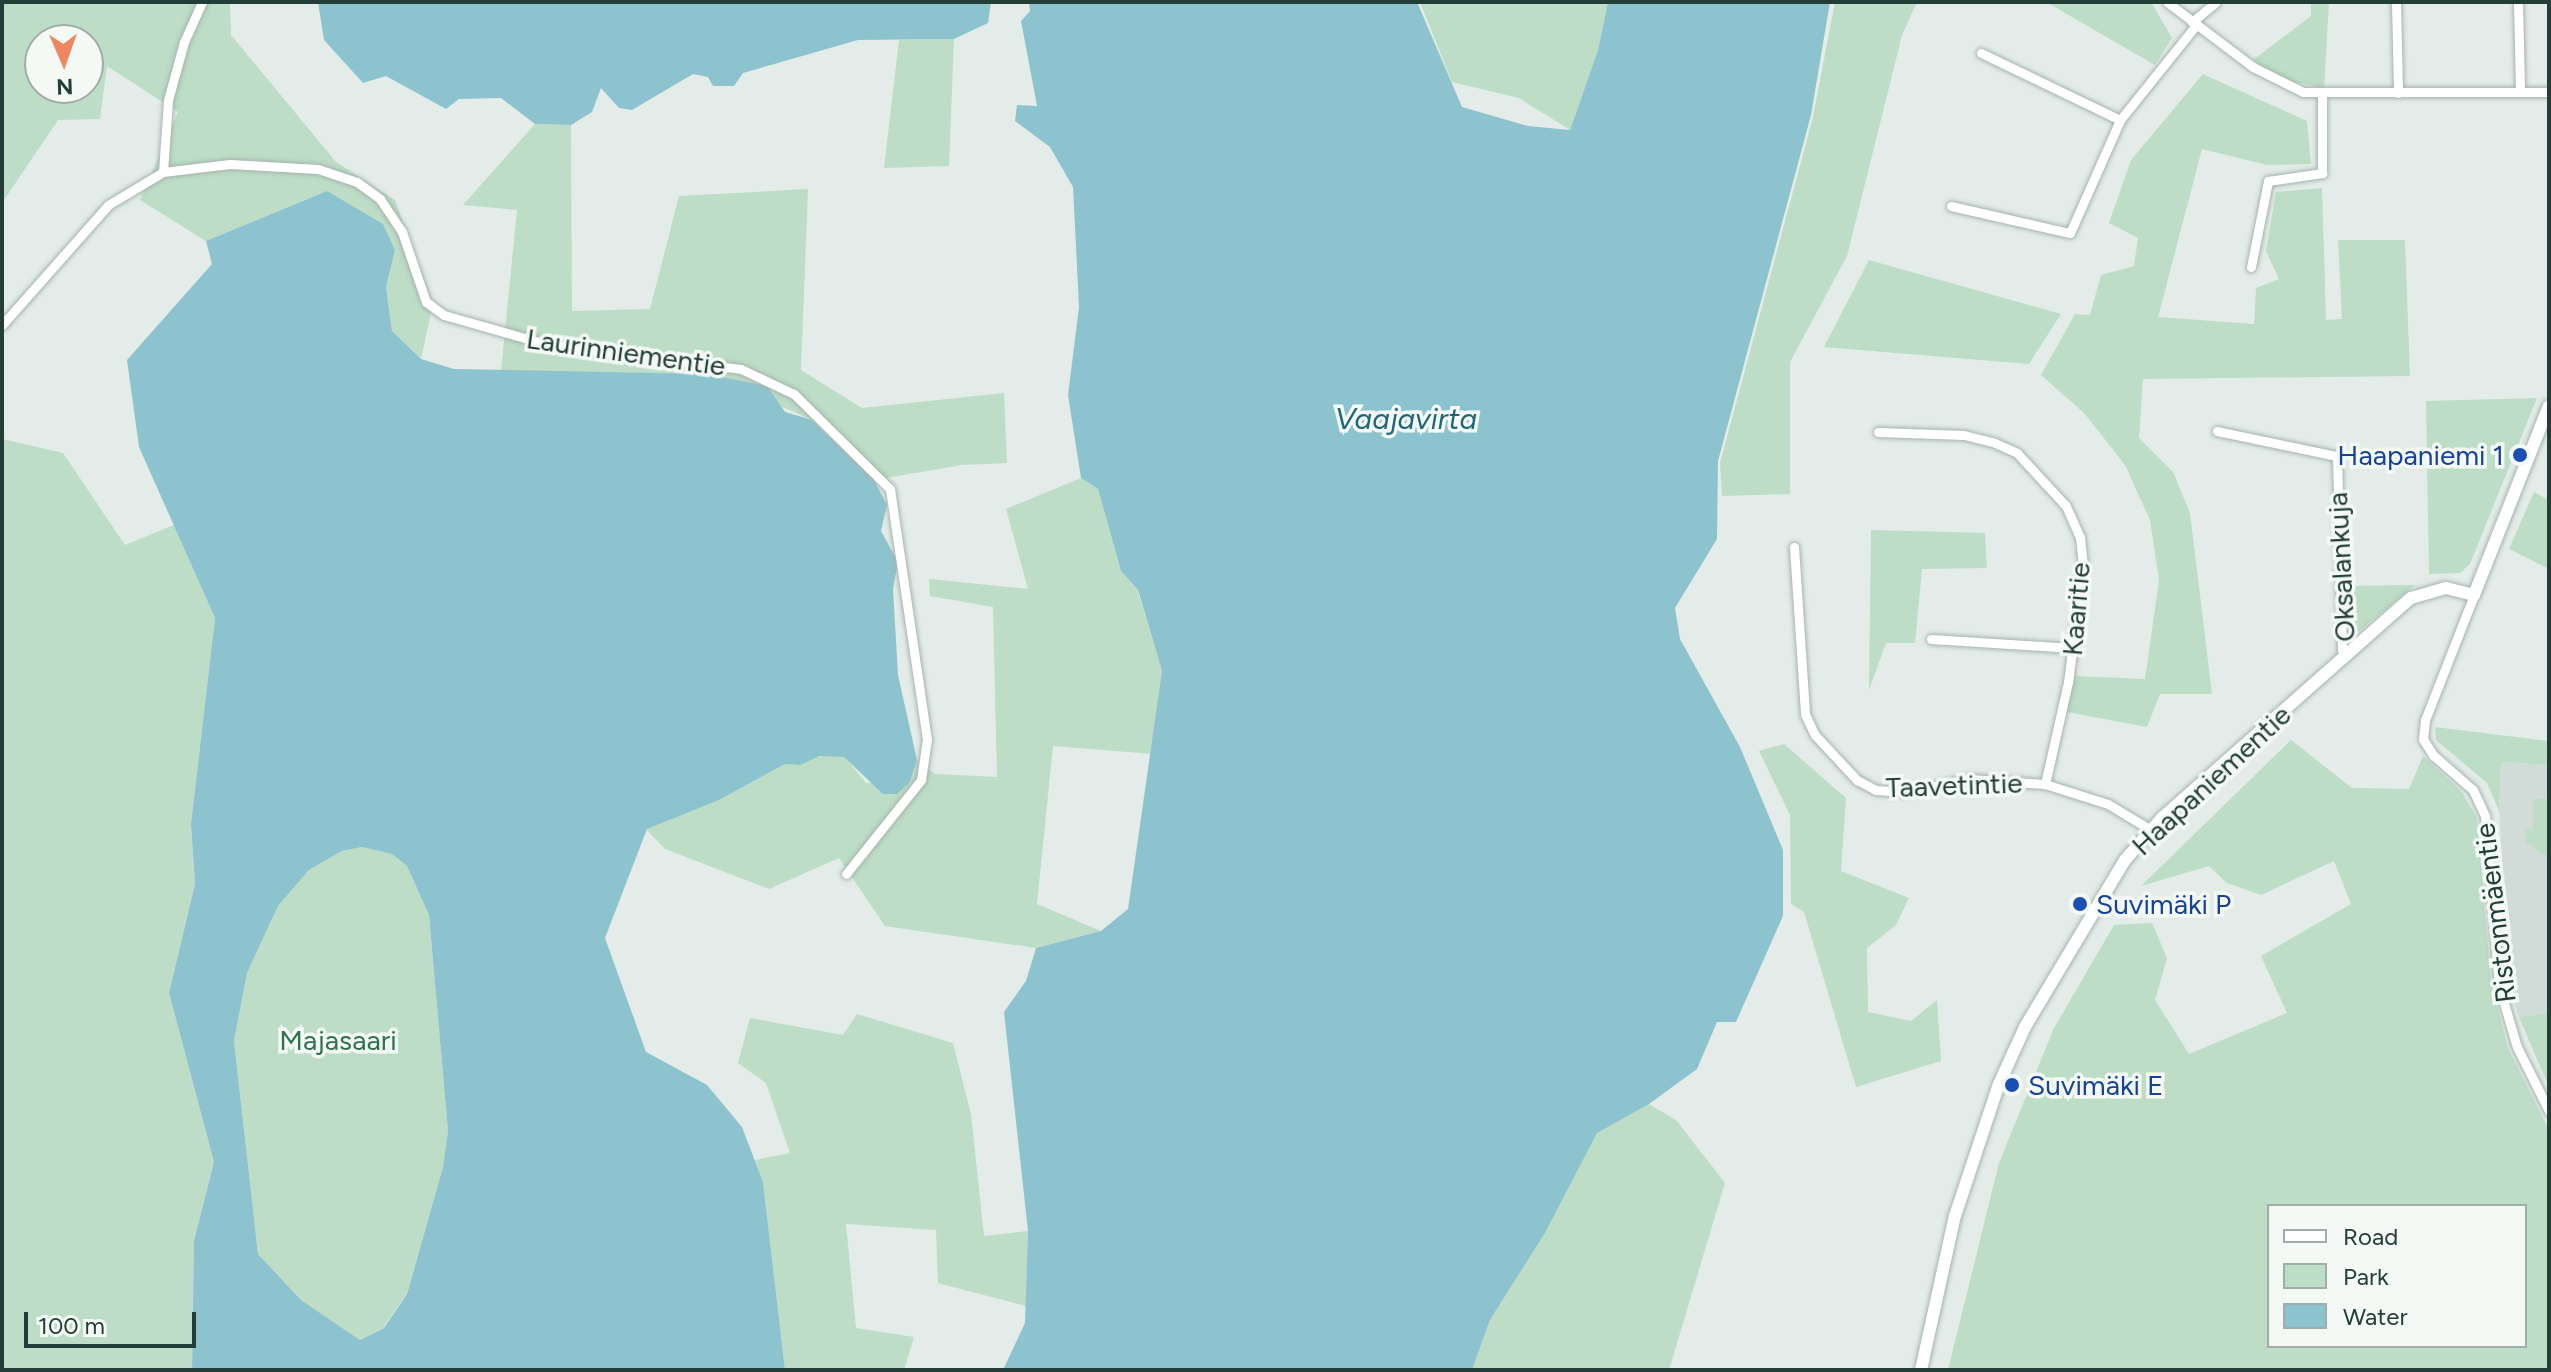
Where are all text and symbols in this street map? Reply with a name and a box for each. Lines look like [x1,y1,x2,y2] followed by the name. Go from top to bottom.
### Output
[24,24,104,104] north arrow
[56,73,74,100] text: N
[524,321,728,383] street label: Laurinniementie
[1335,401,1477,437] water label: Vaajavirta
[2337,438,2504,472] place label: Haapaniemi 1
[2511,446,2529,464] marker: Haapaniemi 1
[2320,491,2362,643] street label: Oksalankuja
[2055,561,2097,657] street label: Kaaritie
[2125,698,2297,862] street label: Haapaniementie
[1885,766,2023,804] street label: Taavetintie
[2467,821,2523,1005] street label: Ristonmäentie
[2096,887,2231,921] place label: Suvimäki P
[2071,895,2089,913] marker: Suvimäki P
[279,1023,397,1057] park label: Majasaari
[2028,1068,2164,1102] place label: Suvimäki E
[2003,1076,2021,1094] marker: Suvimäki E
[2267,1204,2527,1348] legend
[2343,1222,2398,1251] text: Road
[2343,1262,2389,1291] text: Park
[28,1296,200,1346] scale bar
[2343,1302,2408,1331] text: Water
[38,1311,105,1340] text: 100 m

